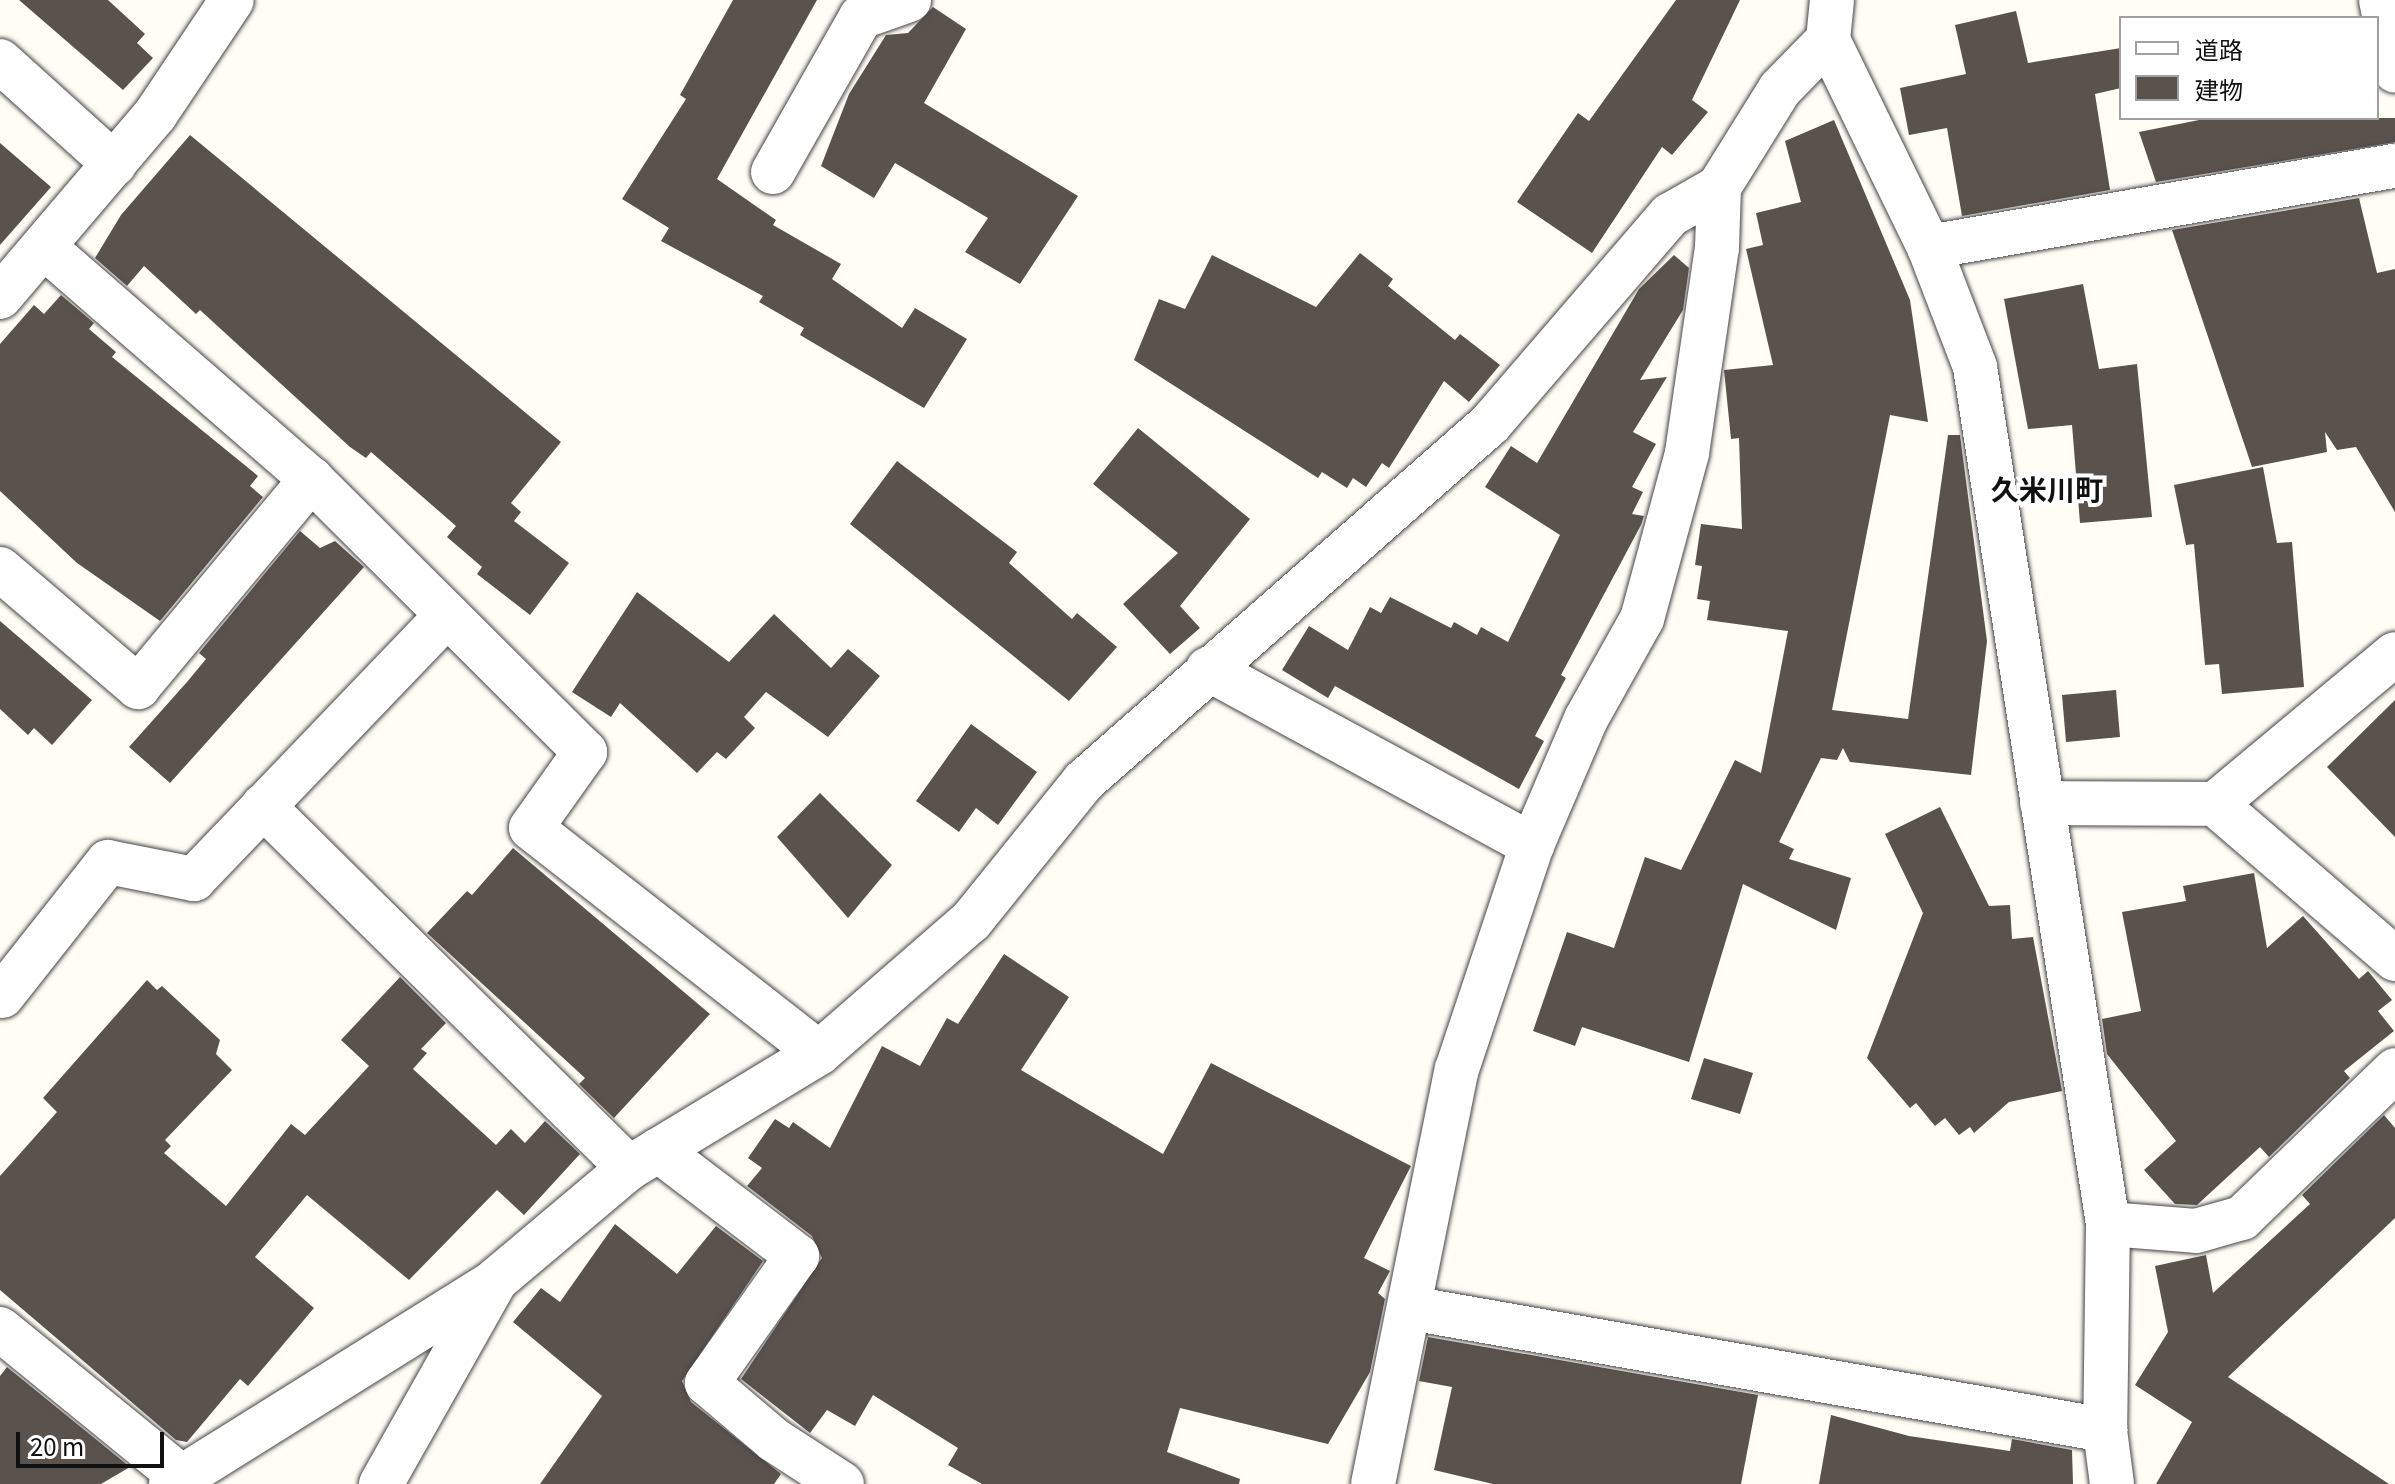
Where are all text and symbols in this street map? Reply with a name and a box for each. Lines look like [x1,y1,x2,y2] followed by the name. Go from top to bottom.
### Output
[2119,16,2379,120] legend
[2195,31,2243,66] text: 道路
[2195,71,2243,106] text: 建物
[1991,471,2103,505] district label: 久米川町
[20,1416,168,1466] scale bar
[30,1428,84,1463] text: 20 m

